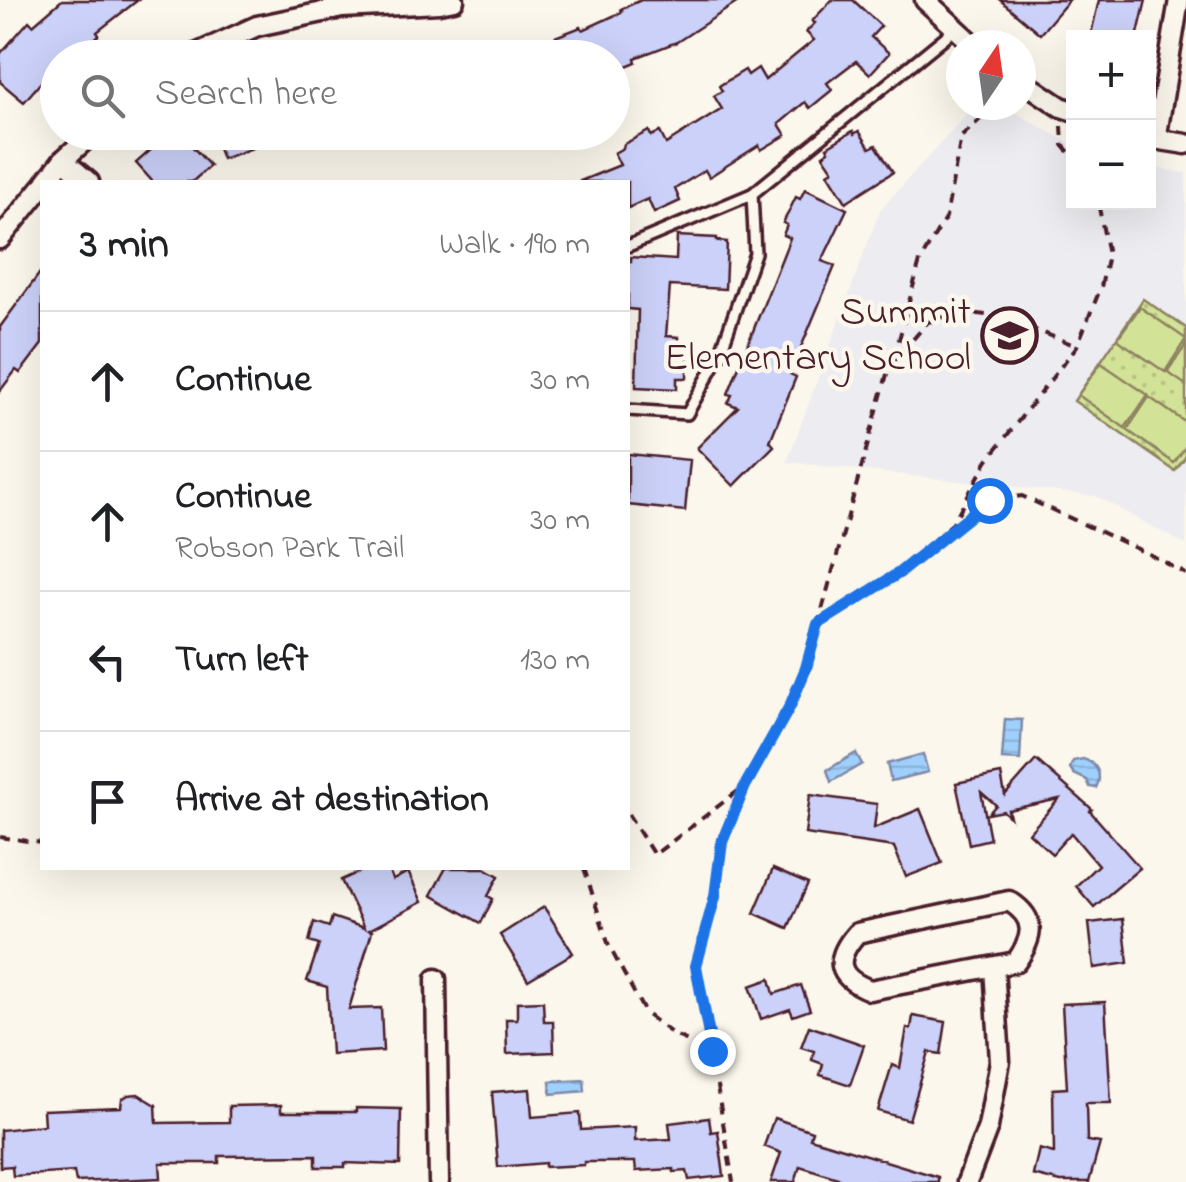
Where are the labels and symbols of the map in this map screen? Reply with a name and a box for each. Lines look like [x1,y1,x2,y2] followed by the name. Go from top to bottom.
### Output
[946,30,1036,120] north arrow
[664,284,971,389] place label: Summit Elementary School
[980,306,1040,366] school or university icon: Summit Elementary School
[967,478,1013,524] route start
[690,1029,736,1075] route end

